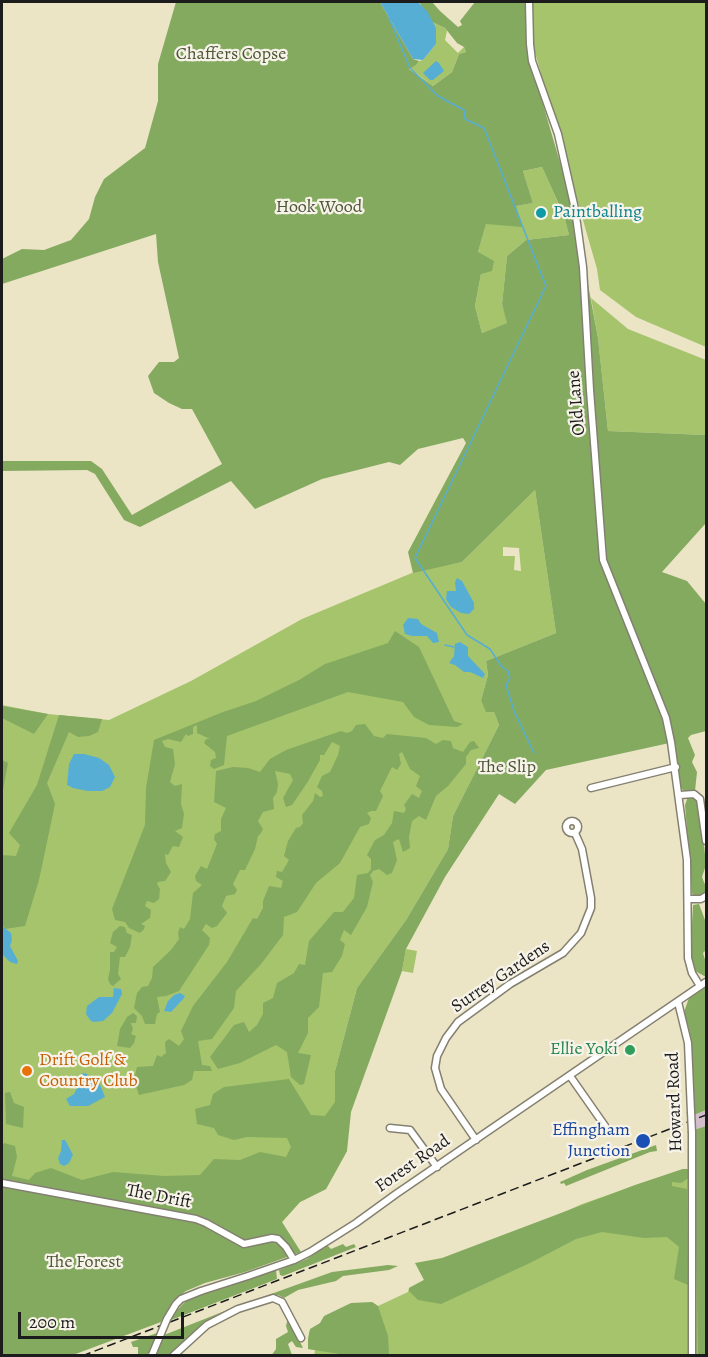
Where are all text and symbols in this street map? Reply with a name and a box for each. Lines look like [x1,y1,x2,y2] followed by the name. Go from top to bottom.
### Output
[176,44,286,66] park label: Chaffers Copse
[276,197,362,219] park label: Hook Wood
[553,202,642,224] place label: Paintballing
[534,206,548,220] marker: Paintballing
[563,369,591,437] street label: Old Lane
[478,757,536,779] park label: The Slip
[448,936,554,1018] street label: Surrey Gardens
[550,1039,618,1061] place label: Ellie Yoki
[623,1043,637,1057] marker: Ellie Yoki
[39,1050,138,1092] place label: Drift Golf & Country Club
[662,1052,688,1152] street label: Howard Road
[20,1064,34,1078] marker: Drift Golf & Country Club
[552,1120,630,1162] place label: Effingham Junction
[371,1130,455,1198] street label: Forest Road
[634,1132,652,1150] marker: Effingham Junction
[125,1180,193,1214] street label: The Drift
[47,1252,121,1274] park label: The Forest
[21,1300,188,1338] scale bar
[29,1310,75,1334] text: 200 m

